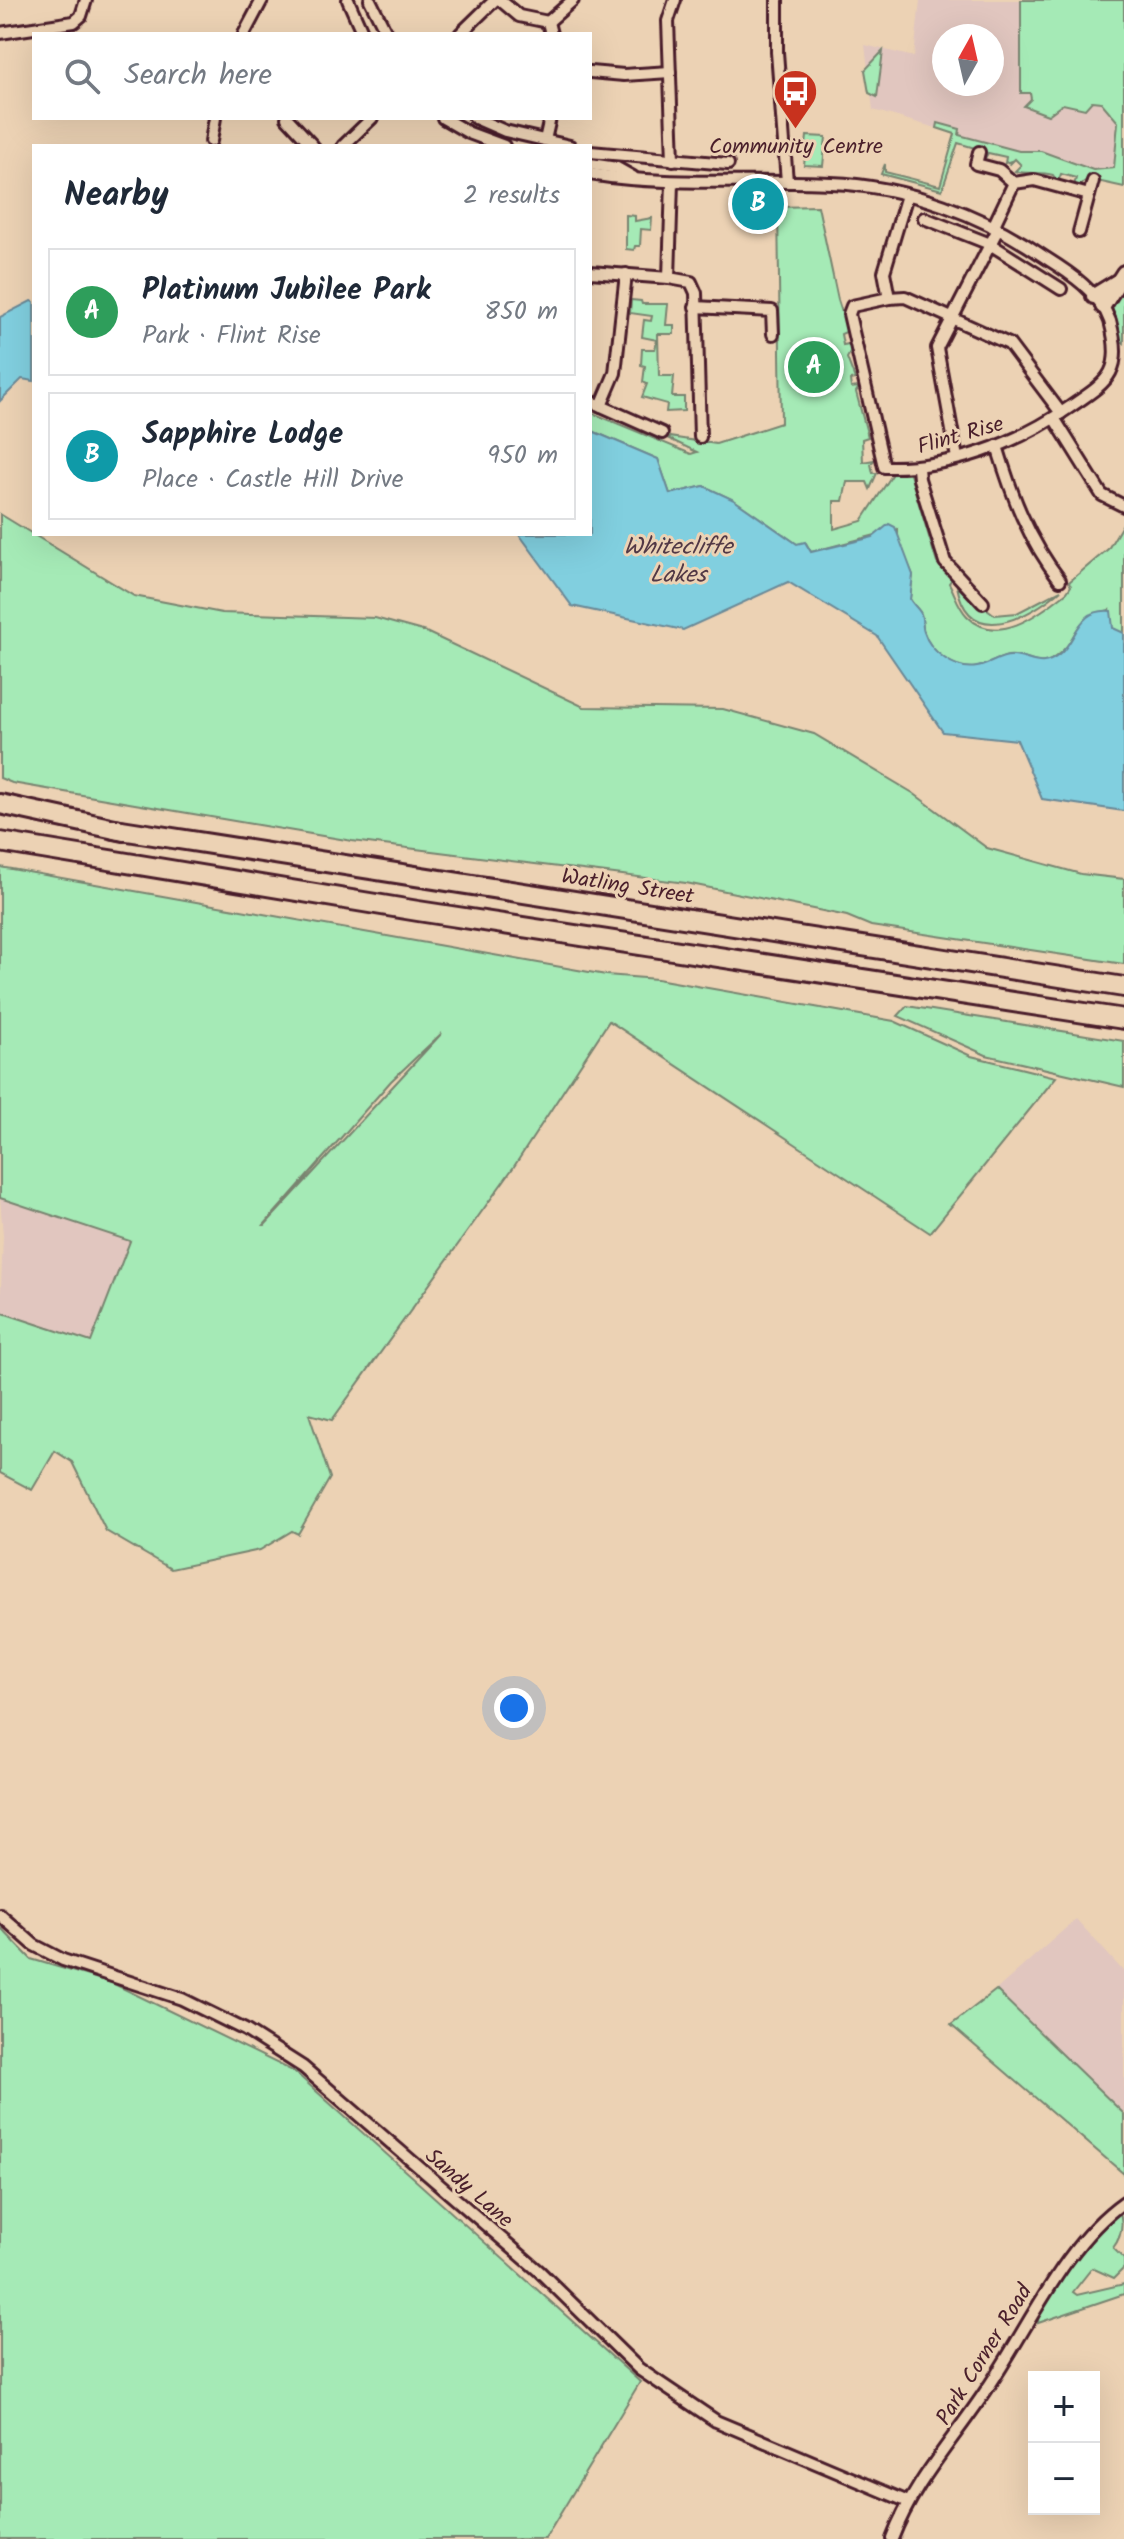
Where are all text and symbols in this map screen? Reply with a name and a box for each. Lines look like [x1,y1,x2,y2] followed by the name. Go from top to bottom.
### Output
[932,24,1004,96] north arrow
[32,32,592,120] search box
[124,52,272,100] text: Search here
[60,54,104,98] icon: search
[772,68,820,131] bus stop icon: Community Centre
[709,130,883,165] place label: Community Centre
[64,169,169,223] text: Nearby
[732,174,784,234] pin: B
[463,175,560,217] text: 2 results
[142,267,431,315] text: Platinum Jubilee Park
[84,291,100,333] text: A
[484,291,558,333] text: 850 m
[142,315,321,357] text: Park · Flint Rise
[788,337,840,397] pin: A
[913,407,1008,465] street label: Flint Rise
[142,411,343,459] text: Sapphire Lodge
[84,435,100,477] text: B
[487,435,558,477] text: 950 m
[142,459,403,501] text: Place · Castle Hill Drive
[624,528,734,595] water label: Whitecliffe Lakes
[559,860,697,915] street label: Watling Street
[494,1688,534,1728] your location
[416,2140,521,2238] street label: Sandy Lane
[928,2277,1043,2433] street label: Park Corner Road
[1028,2371,1100,2515] map controls
[1028,2371,1100,2443] button: +
[1028,2443,1100,2515] button: −

